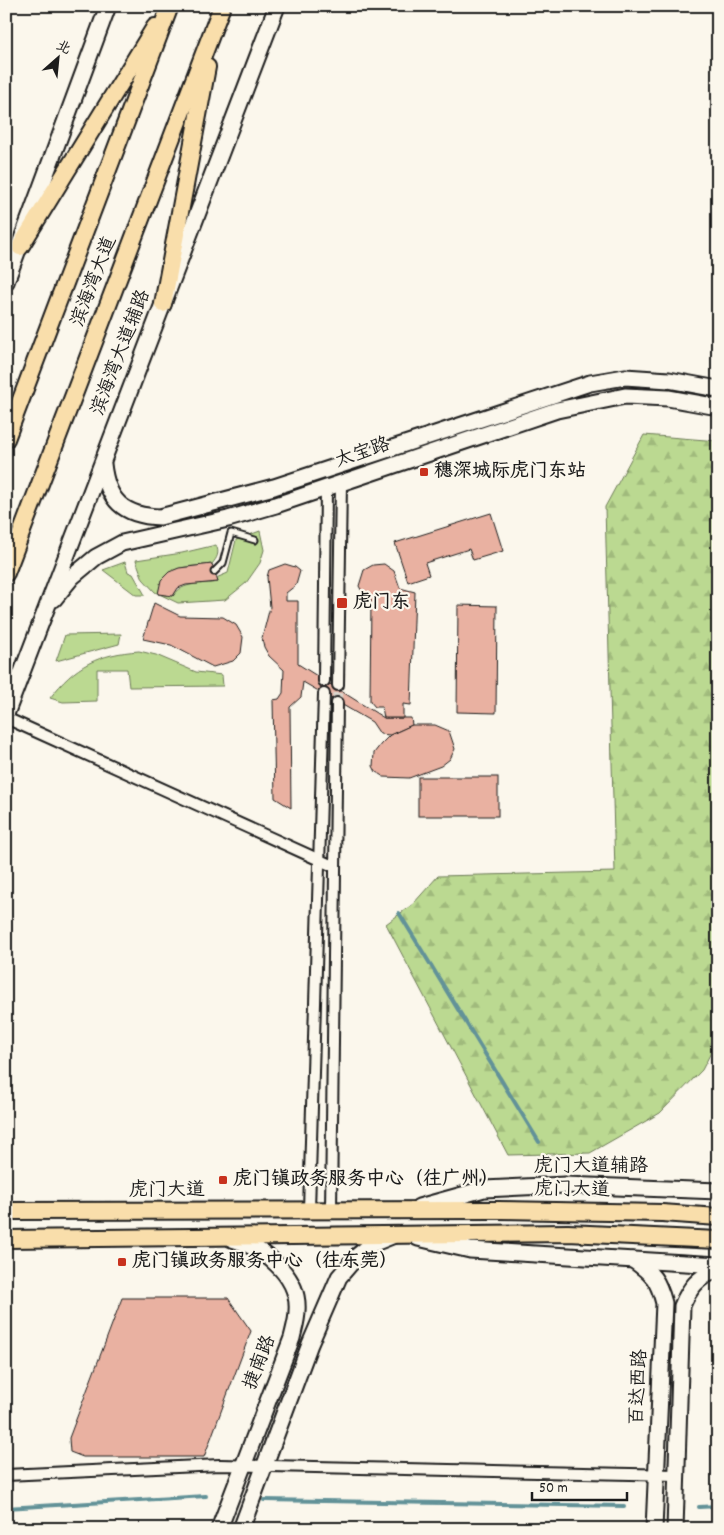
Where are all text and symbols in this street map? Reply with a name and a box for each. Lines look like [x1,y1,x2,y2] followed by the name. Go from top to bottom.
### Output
[32,32,82,82] north arrow
[52,36,74,60] text: 北
[65,233,125,331] street label: 滨海湾大道
[86,286,158,420] street label: 滨海湾大道辅路
[332,432,394,476] street label: 太宝路
[434,459,586,486] place label: 穗深城际虎门东站
[418,466,430,478] marker: 穗深城际虎门东站
[353,590,410,617] place label: 虎门东
[335,596,349,610] marker: 虎门东
[534,1154,648,1181] street label: 虎门大道辅路
[233,1167,499,1194] place label: 虎门镇政务服务中心（往广州）
[217,1174,229,1186] marker: 虎门镇政务服务中心（往广州）
[534,1177,610,1205] street label: 虎门大道
[129,1178,205,1205] street label: 虎门大道
[132,1249,398,1276] place label: 虎门镇政务服务中心（往东莞）
[116,1256,128,1268] marker: 虎门镇政务服务中心（往东莞）
[238,1332,284,1394] street label: 捷南路
[625,1348,655,1426] street label: 百达西路
[532,1470,626,1502] scale bar
[539,1478,568,1500] text: 50 m

